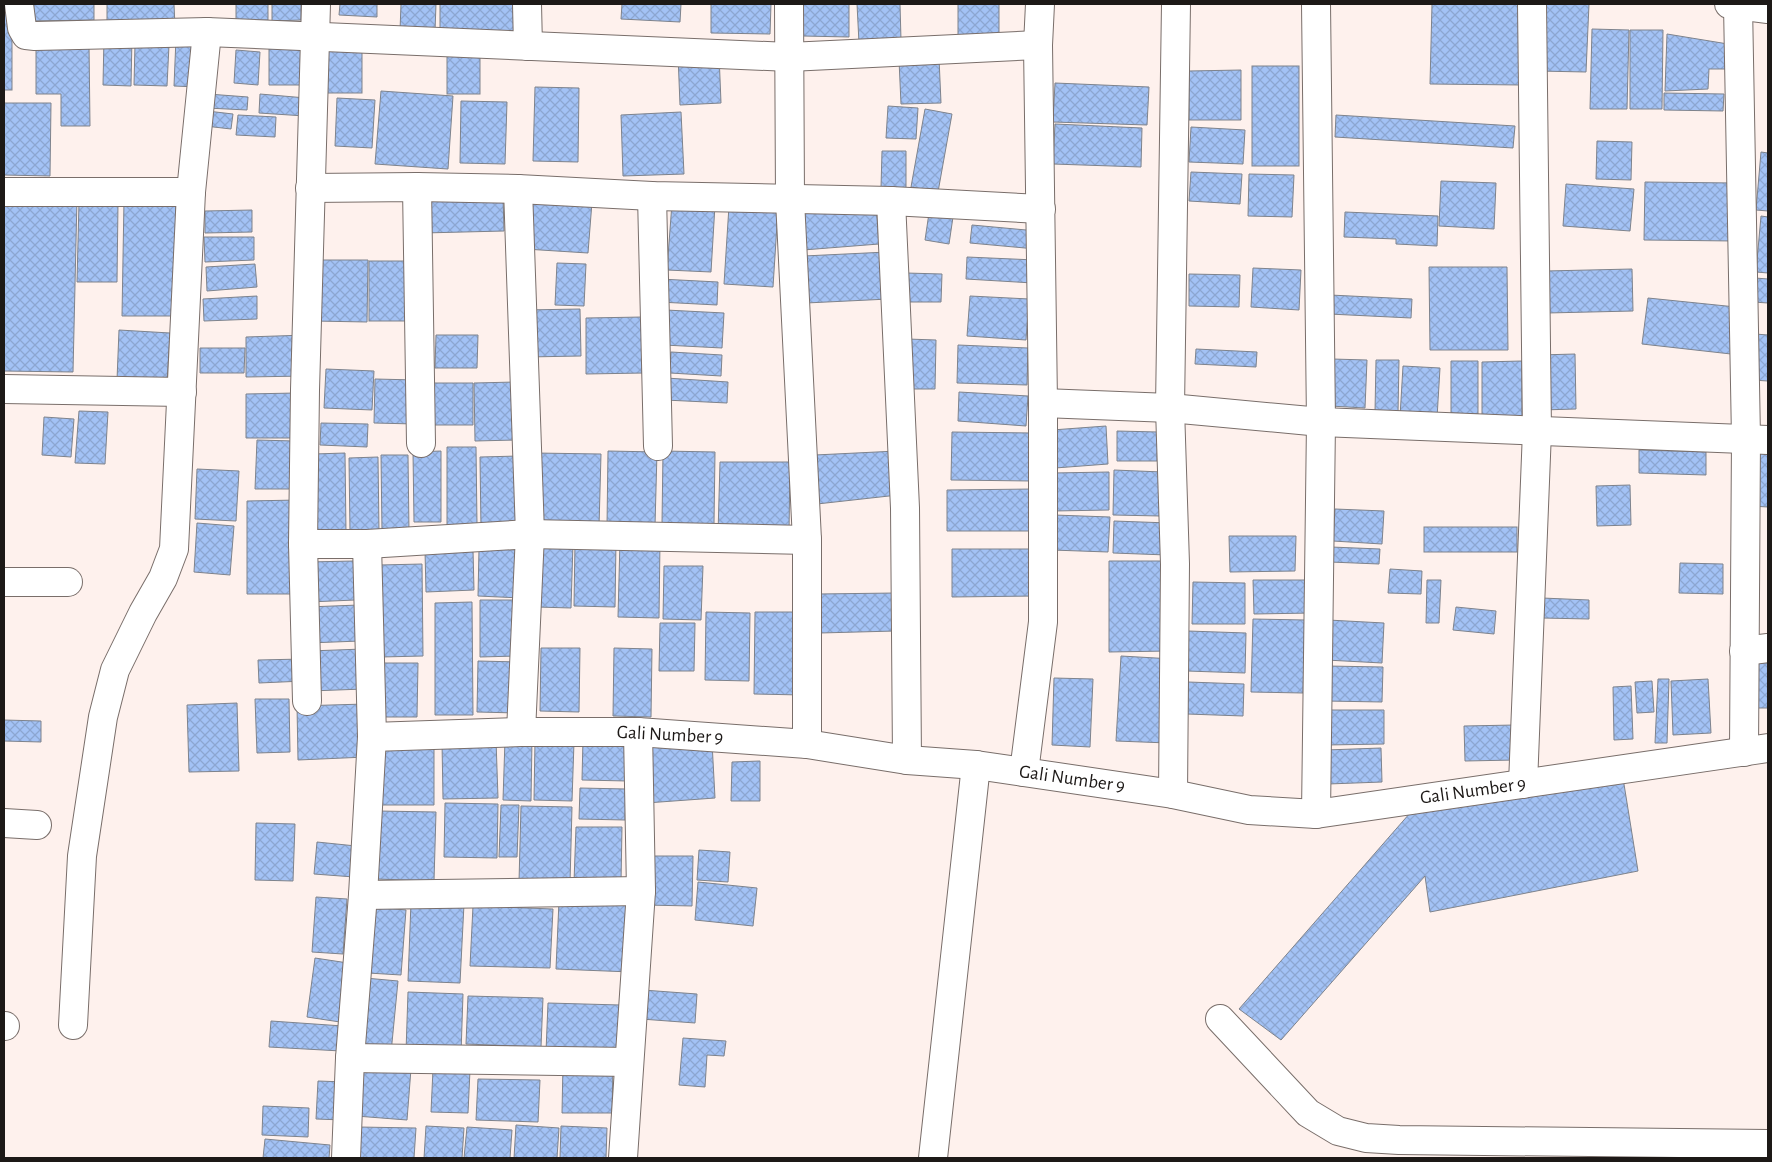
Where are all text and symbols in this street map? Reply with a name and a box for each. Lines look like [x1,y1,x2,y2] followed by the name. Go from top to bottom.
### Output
[616,723,724,747] street label: Gali Number 9
[1018,762,1126,796] street label: Gali Number 9
[1419,774,1527,808] street label: Gali Number 9

